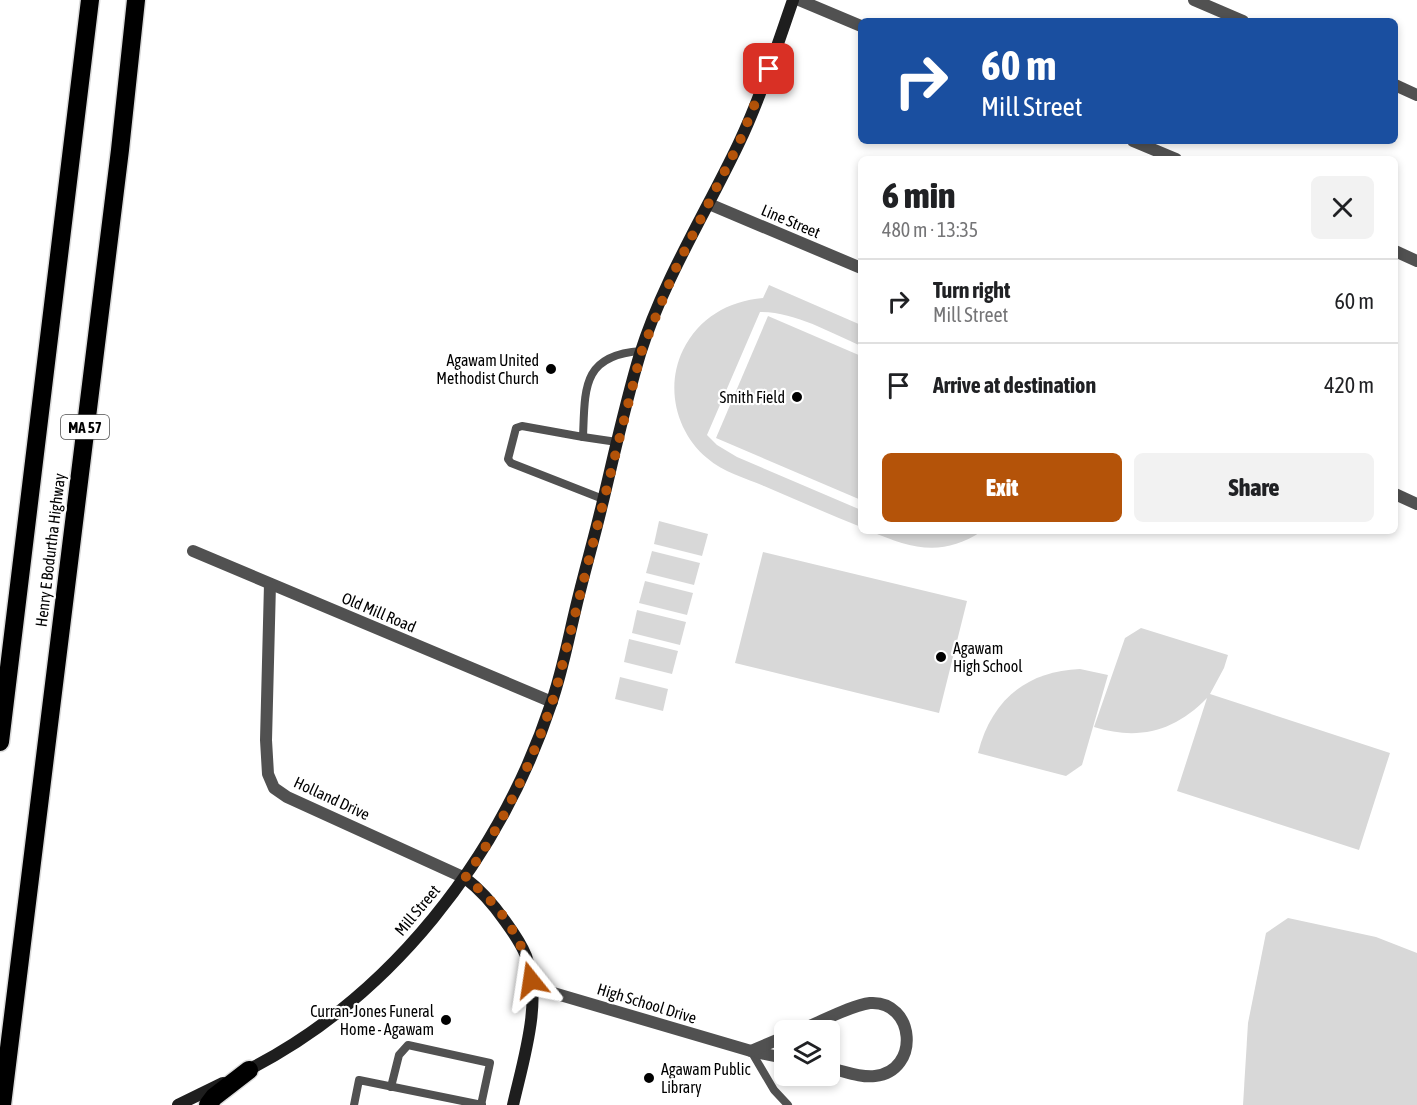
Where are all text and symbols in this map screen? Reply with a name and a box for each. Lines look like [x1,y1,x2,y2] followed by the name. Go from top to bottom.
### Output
[981,41,1056,89] text: 60 m
[882,42,960,120] icon: right
[743,43,794,94] pin
[752,52,785,85] icon: arrive
[981,91,1083,122] text: Mill Street
[882,174,956,216] text: 6 min
[1311,176,1374,239] button: close
[759,201,823,242] street label: Line Street
[882,218,978,241] text: 480 m · 13:35
[933,277,1010,303] text: Turn right
[882,285,915,318] icon: right
[1334,288,1374,314] text: 60 m
[933,303,1008,326] text: Mill Street
[436,351,539,387] place label: Agawam United Methodist Church
[544,362,558,376] marker: Agawam United Methodist Church
[882,369,915,402] icon: arrive
[933,372,1096,398] text: Arrive at destination
[1324,372,1374,398] text: 420 m
[719,388,785,406] place label: Smith Field
[790,390,804,404] marker: Smith Field
[61,415,109,439] road number: MA 57
[882,453,1122,522] button: Exit
[1134,453,1374,522] button: Share
[32,472,69,628] street label: Henry E Bodurtha Highway
[339,588,419,636] street label: Old Mill Road
[953,639,1023,676] place label: Agawam High School
[934,650,948,664] marker: Agawam High School
[291,773,373,823] street label: Holland Drive
[391,881,443,939] street label: Mill Street
[499,948,563,1012] position arrow
[595,979,699,1028] street label: High School Drive
[310,1002,435,1039] place label: Curran-Jones Funeral Home - Agawam
[439,1013,453,1027] marker: Curran-Jones Funeral Home - Agawam
[774,1020,840,1086] map controls
[774,1020,840,1086] button: layers
[661,1060,750,1097] place label: Agawam Public Library
[642,1071,656,1085] marker: Agawam Public Library

